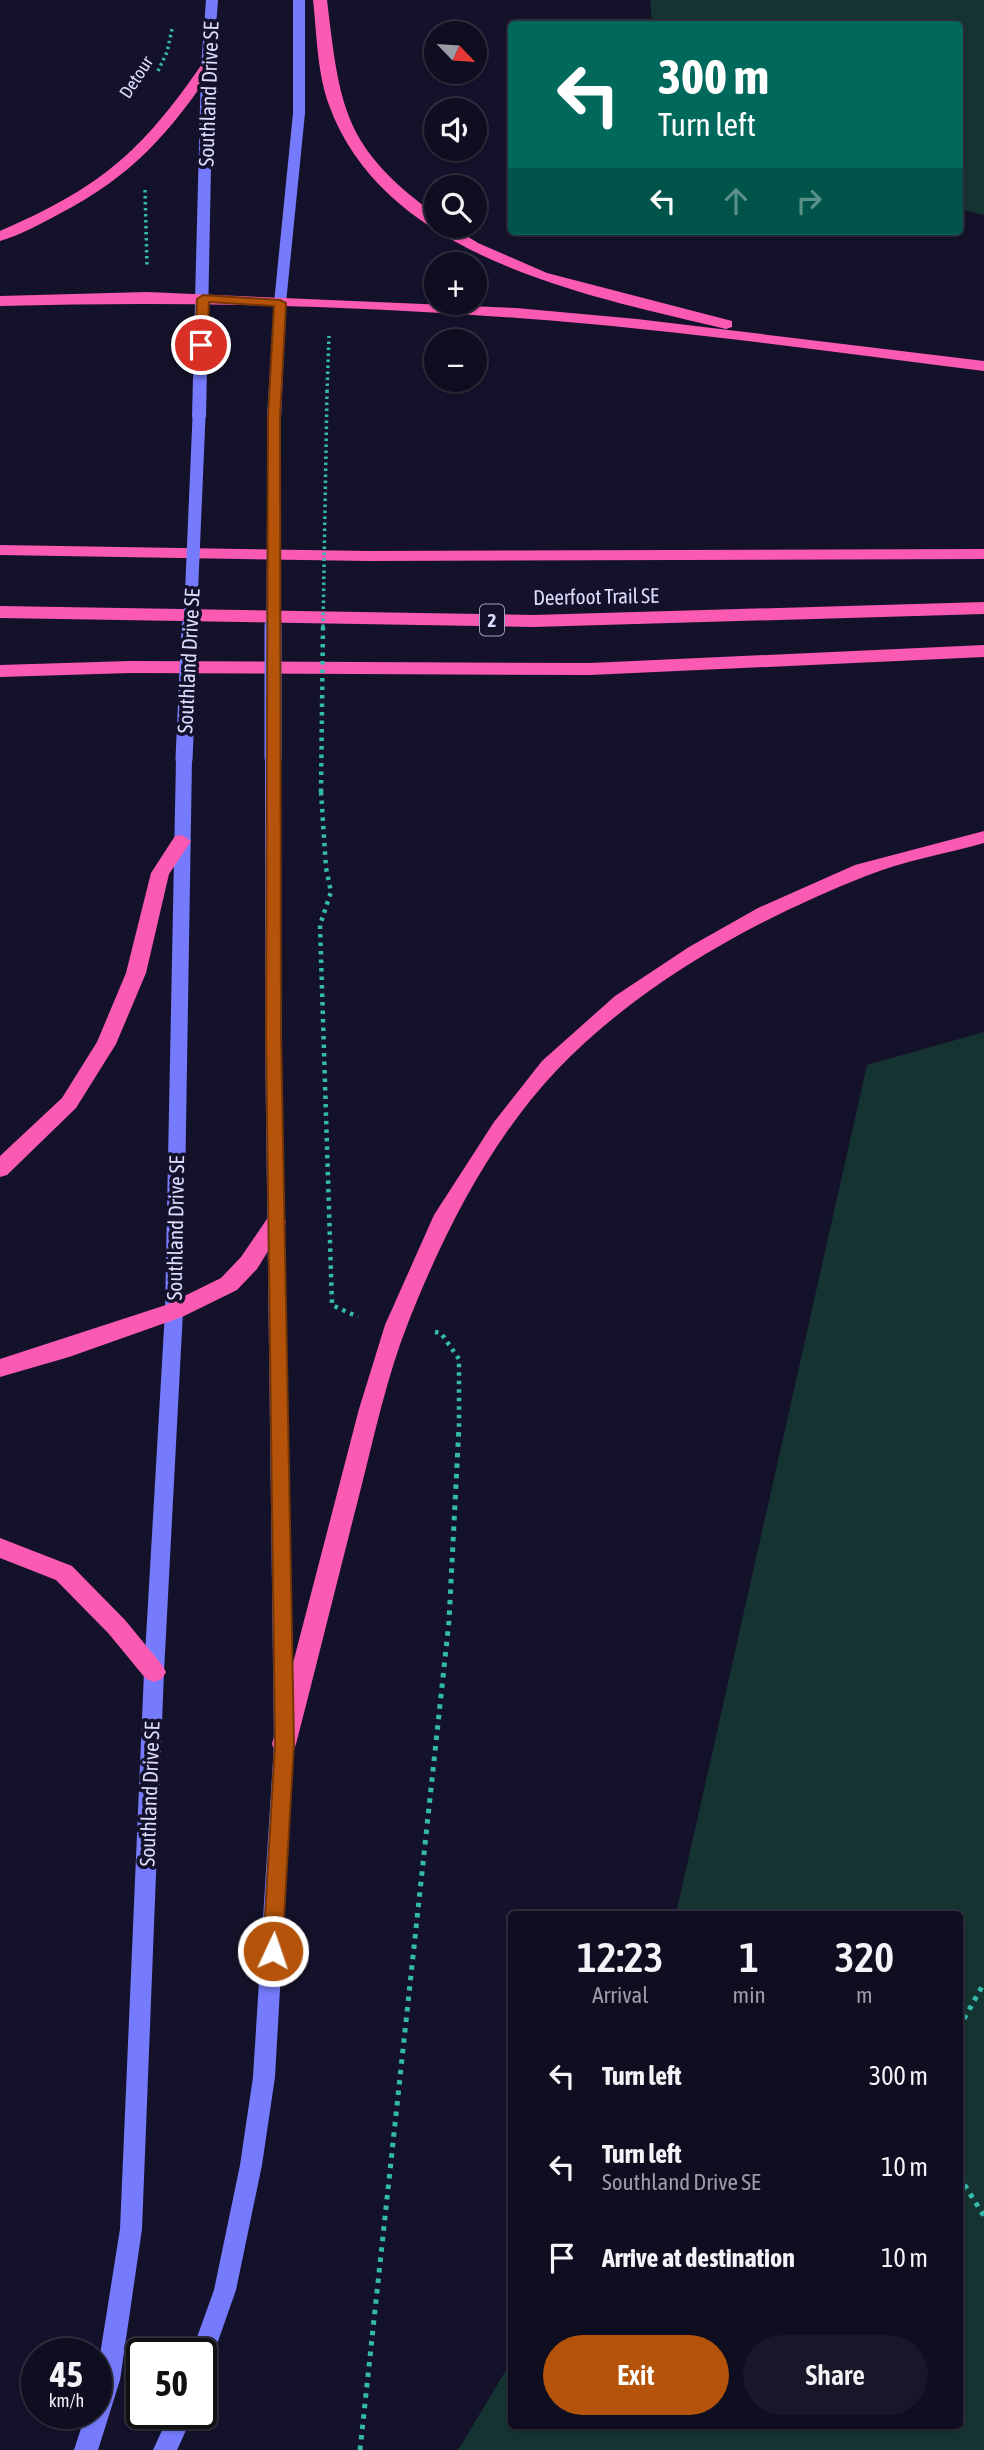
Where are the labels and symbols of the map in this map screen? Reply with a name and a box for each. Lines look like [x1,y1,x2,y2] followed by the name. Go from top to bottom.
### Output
[193,21,223,167] street label: Southland Drive SE
[424,21,486,84] north arrow
[115,52,158,102] street label: Detour
[171,315,231,375] pin
[533,583,659,609] street label: Deerfoot Trail SE
[172,588,204,734] street label: Southland Drive SE
[480,604,504,636] road number: 2
[162,1155,188,1301] street label: Southland Drive SE
[134,1721,164,1867] street label: Southland Drive SE
[236,1914,310,1988] position arrow
[126,2338,217,2429] speed limit sign: 50

